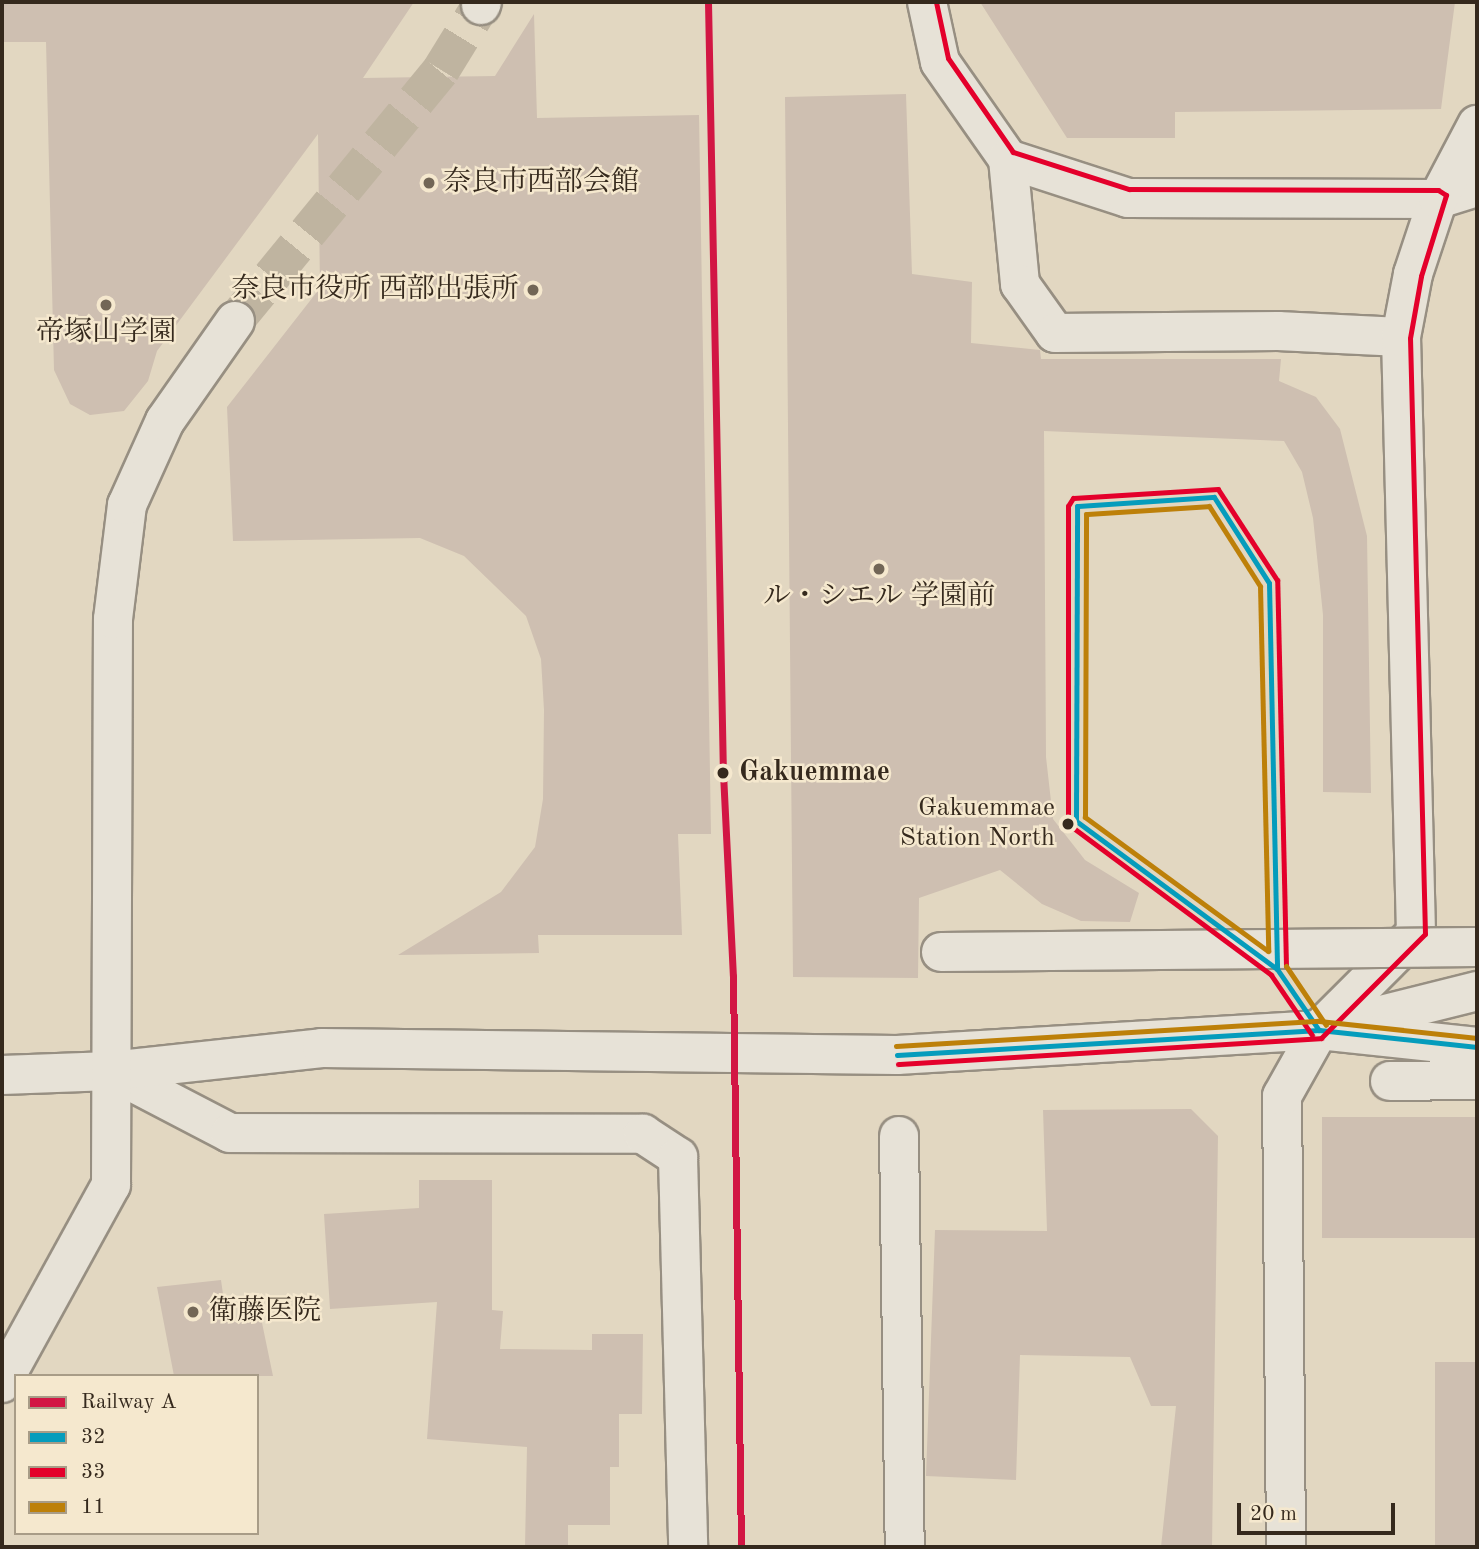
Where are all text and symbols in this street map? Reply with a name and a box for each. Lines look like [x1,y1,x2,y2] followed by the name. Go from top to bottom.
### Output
[443,166,639,200] place label: 奈良市西部会館
[421,175,437,191] marker: 奈良市西部会館
[231,273,519,307] place label: 奈良市役所 西部出張所
[525,282,541,298] marker: 奈良市役所 西部出張所
[98,297,114,313] marker: 帝塚山学園
[36,316,176,350] place label: 帝塚山学園
[871,561,887,577] marker: ル・シエル 学園前
[763,580,995,614] place label: ル・シエル 学園前
[739,756,890,790] place label: Gakuemmae
[713,763,733,783] marker: Gakuemmae
[900,793,1055,854] place label: Gakuemmae Station North
[1061,817,1075,831] marker: Gakuemmae Station North
[209,1295,321,1329] place label: 衛藤医院
[183,1302,203,1322] marker: 衛藤医院
[14,1374,259,1535] legend
[81,1392,176,1413] text: Railway A
[81,1427,105,1448] text: 32
[81,1462,105,1483] text: 33
[1241,1490,1398,1534] scale bar
[81,1497,105,1518] text: 11
[1250,1504,1297,1525] text: 20 m

